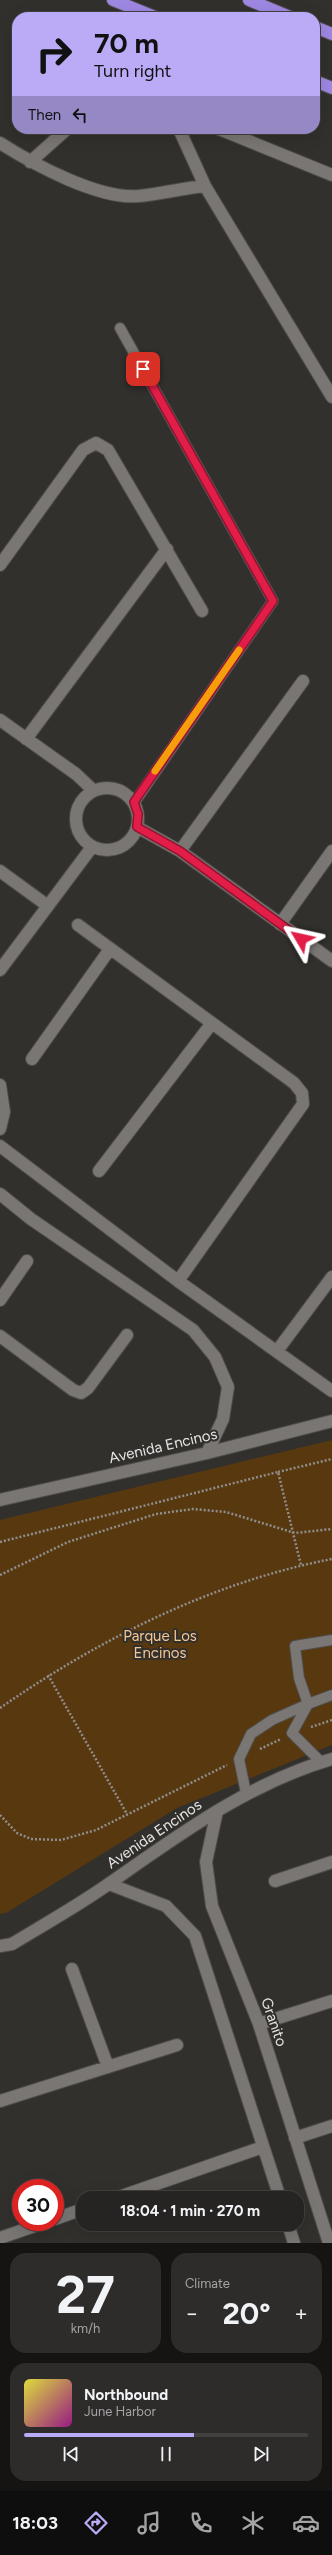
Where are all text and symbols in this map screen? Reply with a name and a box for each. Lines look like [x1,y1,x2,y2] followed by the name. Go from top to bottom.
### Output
[94,26,159,60] text: 70 m
[28,28,80,80] icon: right
[94,60,171,82] text: Turn right
[69,104,91,126] icon: left
[28,106,61,124] text: Then
[126,352,160,386] pin
[132,358,154,380] icon: arrive
[280,918,322,960] position arrow
[107,1425,219,1467] street label: Avenida Encinos
[123,1627,197,1662] park label: Parque Los Encinos
[103,1796,205,1872] street label: Avenida Encinos
[257,1995,291,2049] street label: Granito
[12,2179,64,2231] speed limit sign: 30
[120,2202,260,2220] text: 18:04 · 1 min · 270 m
[56,2264,115,2326] text: 27
[185,2276,230,2291] text: Climate
[222,2295,271,2332] text: 20°
[185,2300,199,2327] text: −
[294,2300,308,2327] text: +
[71,2321,100,2336] text: km/h
[84,2386,168,2404] text: Northbound
[84,2404,156,2419] text: June Harbor
[60,2443,82,2465] icon: previous
[155,2443,177,2465] icon: pause
[250,2443,272,2465] icon: next
[82,2509,110,2537] icon: directions
[135,2509,163,2537] icon: music
[187,2509,215,2537] icon: phone
[239,2509,267,2537] icon: climate
[292,2509,320,2537] icon: car
[12,2512,58,2534] text: 18:03

